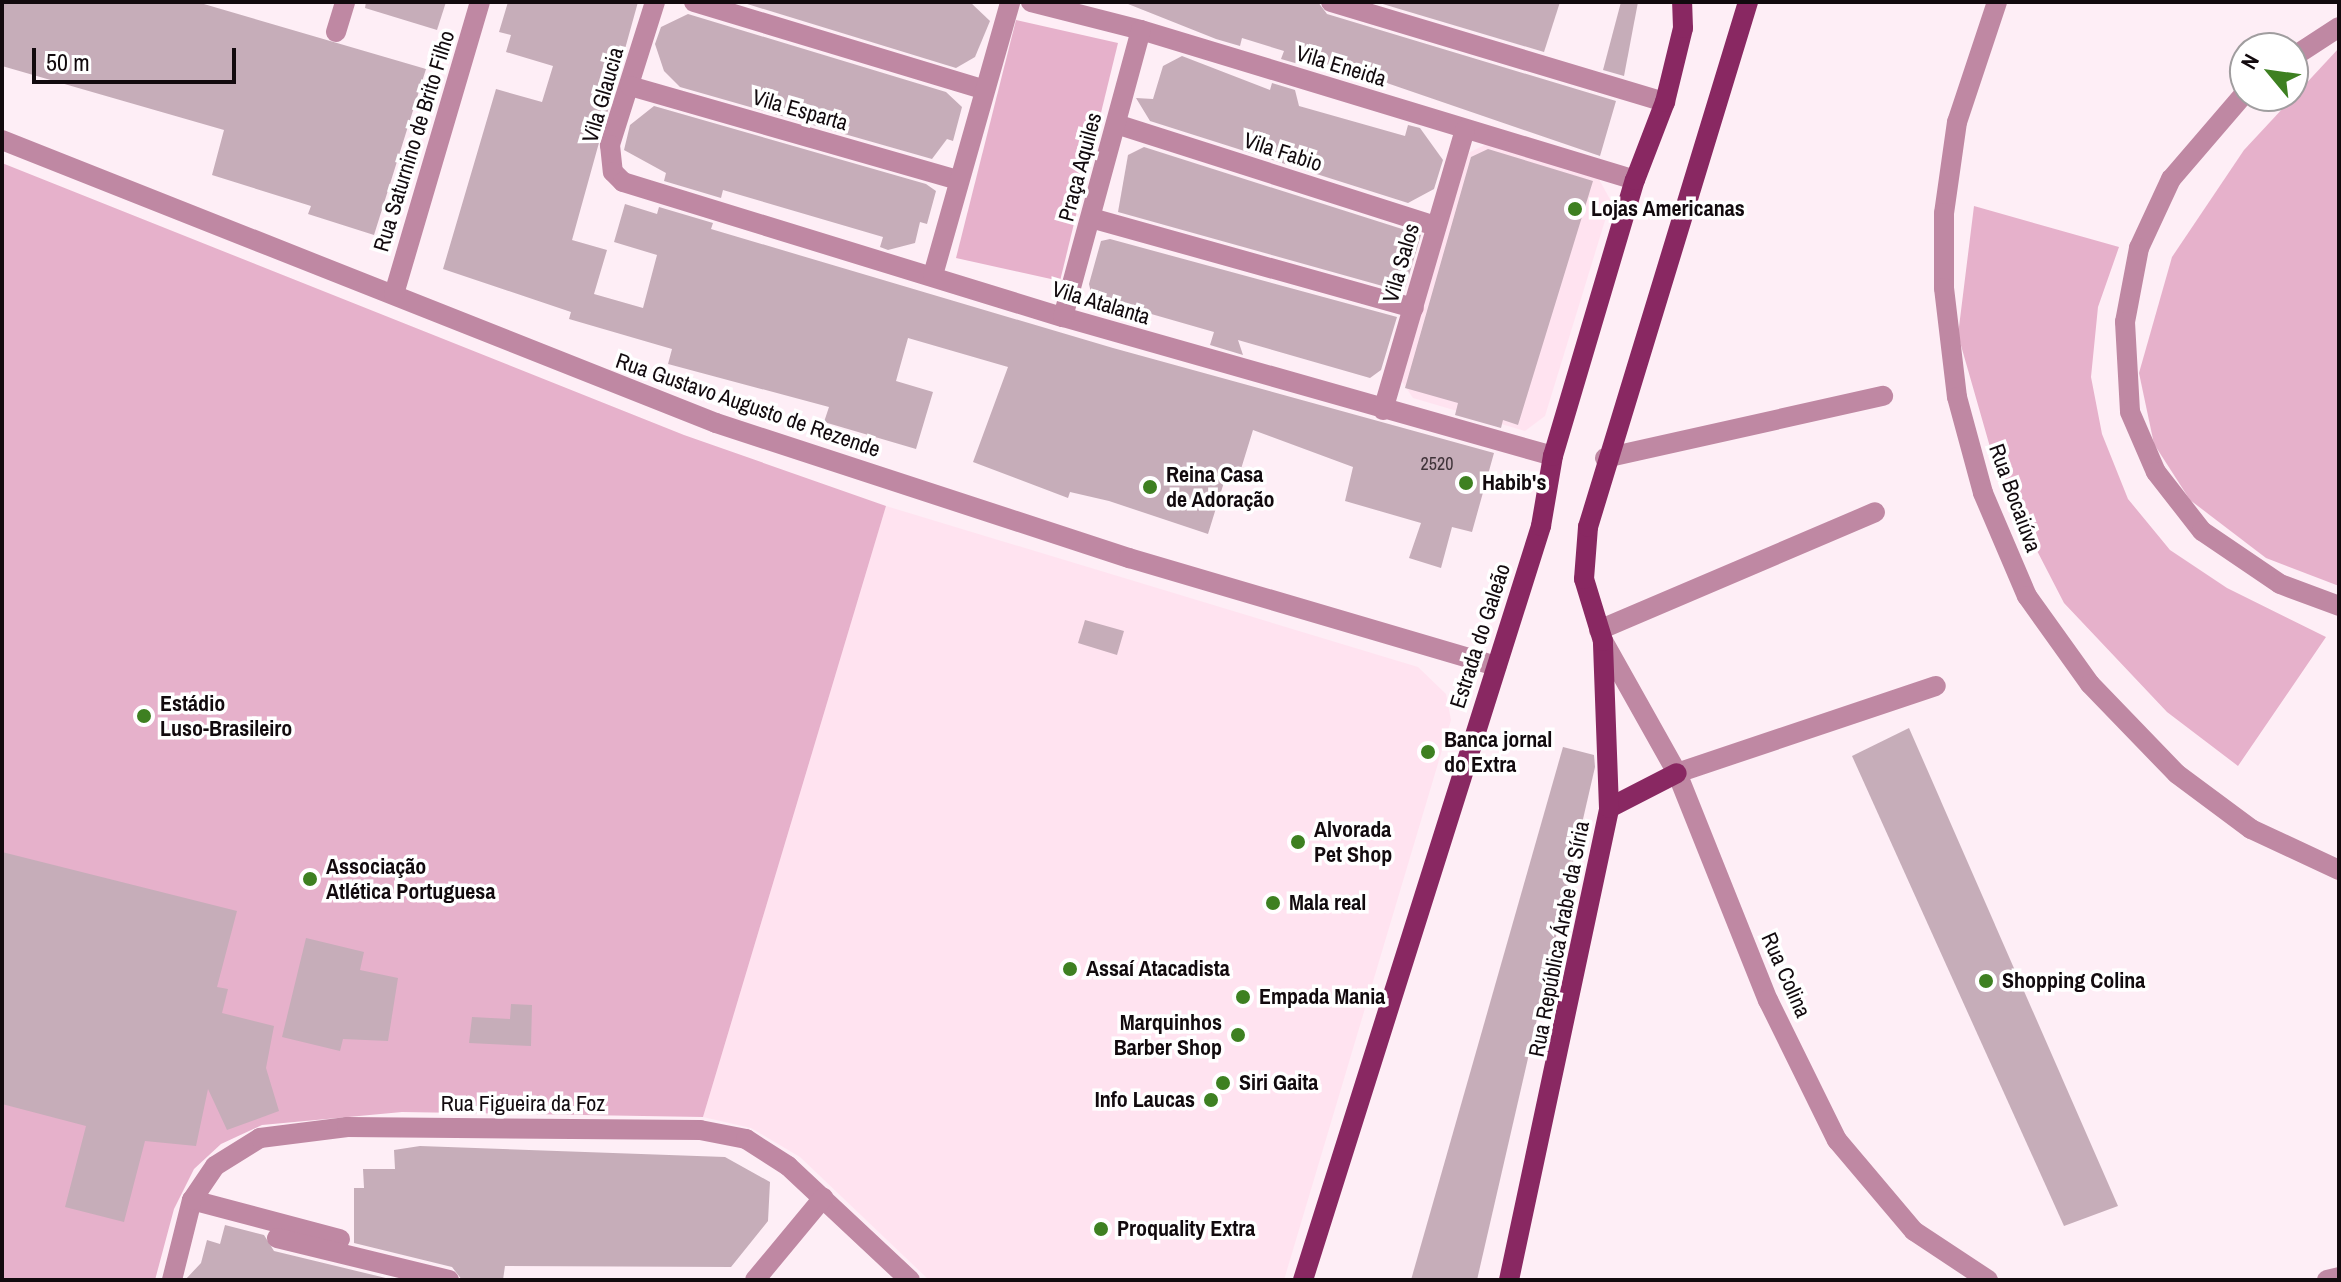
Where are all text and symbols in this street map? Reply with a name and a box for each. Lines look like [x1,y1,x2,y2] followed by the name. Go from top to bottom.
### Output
[368,27,460,255] street label: Rua Saturnino de Brito Filho
[36,32,240,82] scale bar
[2229,32,2309,112] north arrow
[1293,40,1389,92] street label: Vila Eneida
[577,44,629,146] street label: Vila Glaucia
[46,46,90,78] text: 50 m
[2233,48,2266,74] text: N
[749,84,851,136] street label: Vila Esparta
[1053,109,1107,225] street label: Praça Aquiles
[1240,127,1326,177] street label: Vila Fabio
[1591,196,1745,222] place label: Lojas Americanas
[1566,200,1584,218] marker: Lojas Americanas
[1377,220,1425,306] street label: Vila Salos
[1048,275,1154,331] street label: Vila Atalanta
[612,347,884,463] street label: Rua Gustavo Augusto de Rezende
[1983,440,2047,556] street label: Rua Bocaiúva
[1421,453,1453,475] house number: 2520
[1166,461,1275,512] place label: Reina Casa de Adoração
[1482,470,1546,496] place label: Habib's
[1457,474,1475,492] marker: Habib's
[1141,478,1159,496] marker: Reina Casa de Adoração
[1444,560,1516,712] street label: Estrada do Galeão
[160,690,292,742] place label: Estádio Luso-Brasileiro
[135,707,153,725] marker: Estádio Luso-Brasileiro
[1444,726,1552,778] place label: Banca jornal do Extra
[1419,743,1437,761] marker: Banca jornal do Extra
[1314,816,1392,868] place label: Alvorada Pet Shop
[1523,818,1595,1060] street label: Rua República Árabe da Síria
[1289,833,1307,851] marker: Alvorada Pet Shop
[326,853,495,904] place label: Associação Atlética Portuguesa
[301,870,319,888] marker: Associação Atlética Portuguesa
[1289,890,1366,916] place label: Mala real
[1264,894,1282,912] marker: Mala real
[1756,928,1816,1022] street label: Rua Colina
[1086,956,1230,982] place label: Assaí Atacadista
[1061,960,1079,978] marker: Assaí Atacadista
[2002,968,2145,994] place label: Shopping Colina
[1977,972,1995,990] marker: Shopping Colina
[1259,984,1385,1010] place label: Empada Mania
[1234,988,1252,1006] marker: Empada Mania
[1114,1009,1222,1060] place label: Marquinhos Barber Shop
[1229,1026,1247,1044] marker: Marquinhos Barber Shop
[1239,1070,1318,1096] place label: Siri Gaita
[1214,1074,1232,1092] marker: Siri Gaita
[1095,1087,1195,1113] place label: Info Laucas
[441,1091,605,1117] street label: Rua Figueira da Foz
[1202,1091,1220,1109] marker: Info Laucas
[1117,1216,1255,1242] place label: Proquality Extra
[1092,1220,1110,1238] marker: Proquality Extra

